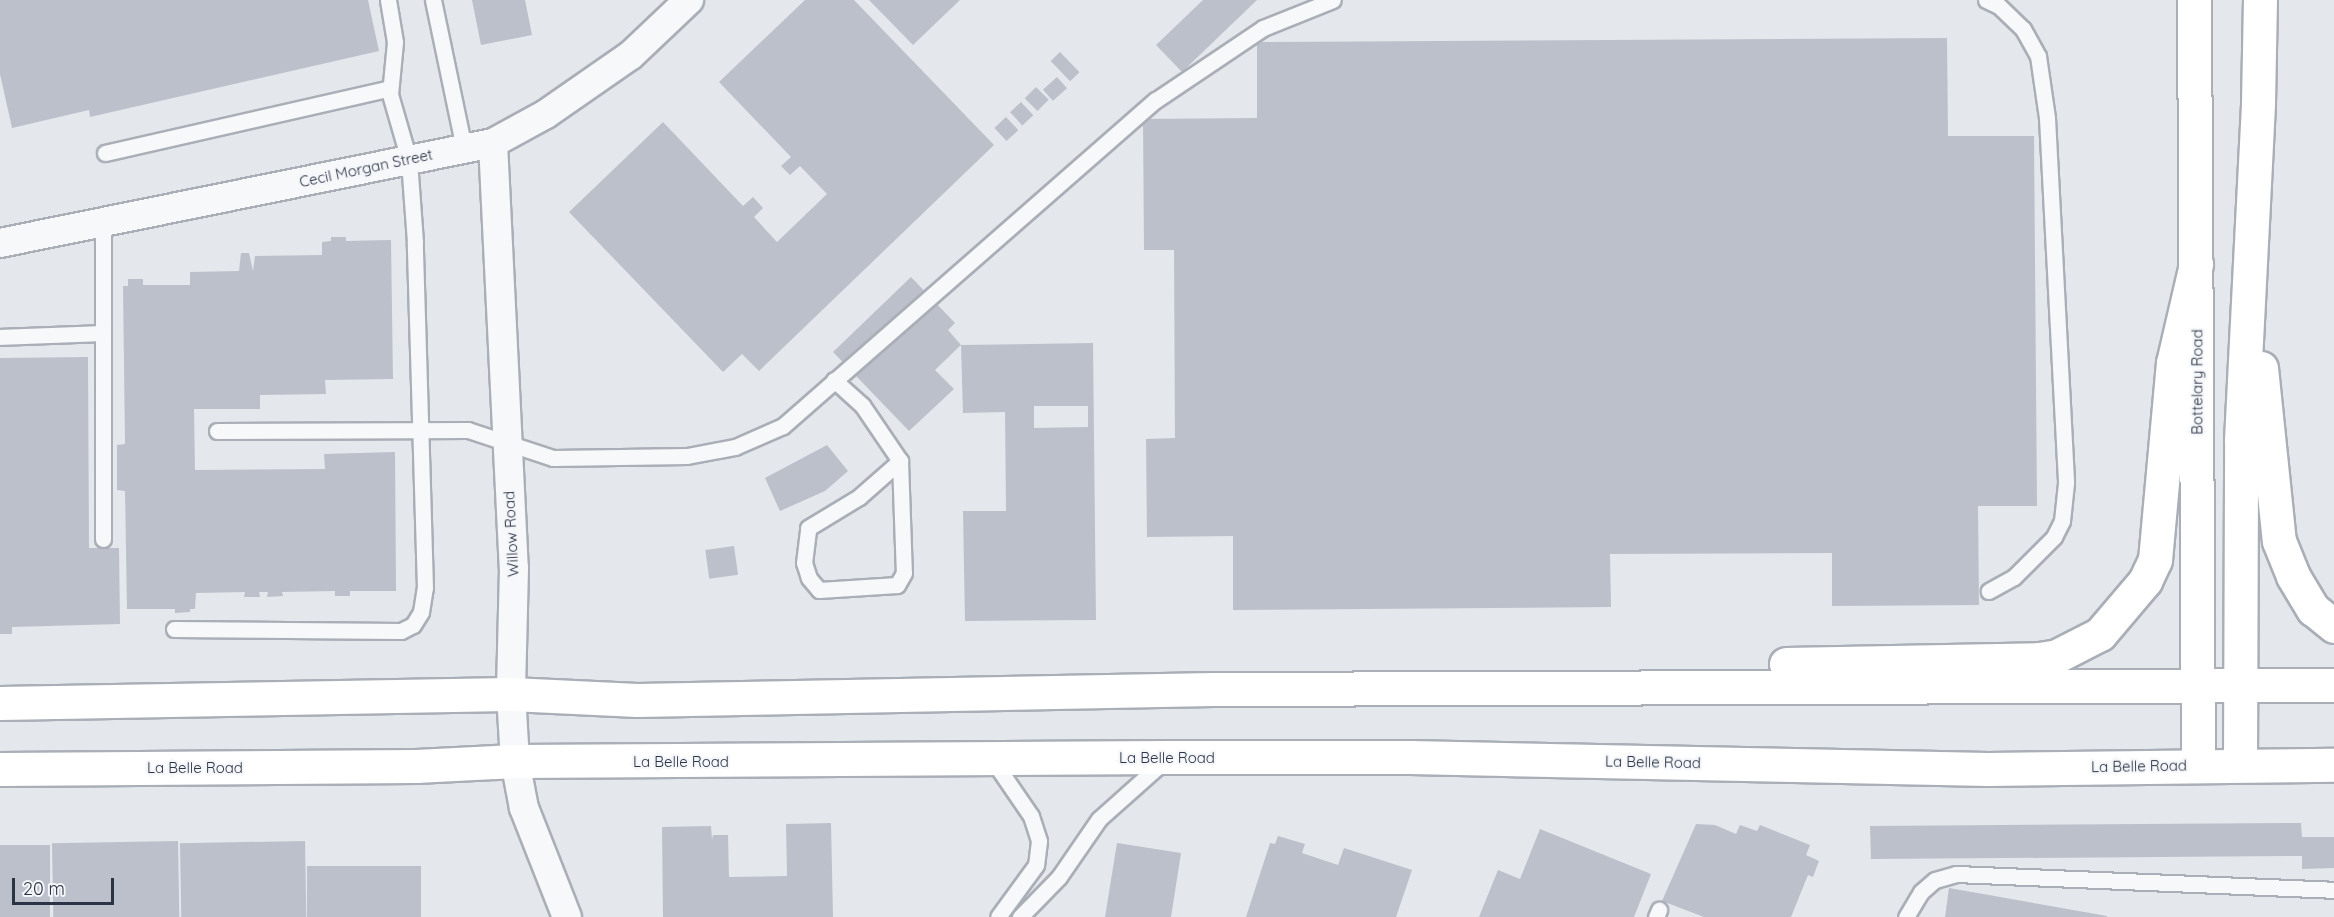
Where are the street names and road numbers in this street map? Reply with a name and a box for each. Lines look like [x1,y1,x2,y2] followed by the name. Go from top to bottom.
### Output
[298,145,434,191] street label: Cecil Morgan Street
[2188,329,2206,435] street label: Bottelary Road
[500,491,522,577] street label: Willow Road
[1119,749,1215,767] street label: La Belle Road
[1605,752,1701,772] street label: La Belle Road
[633,753,729,771] street label: La Belle Road
[2091,756,2187,776] street label: La Belle Road
[147,759,243,777] street label: La Belle Road

